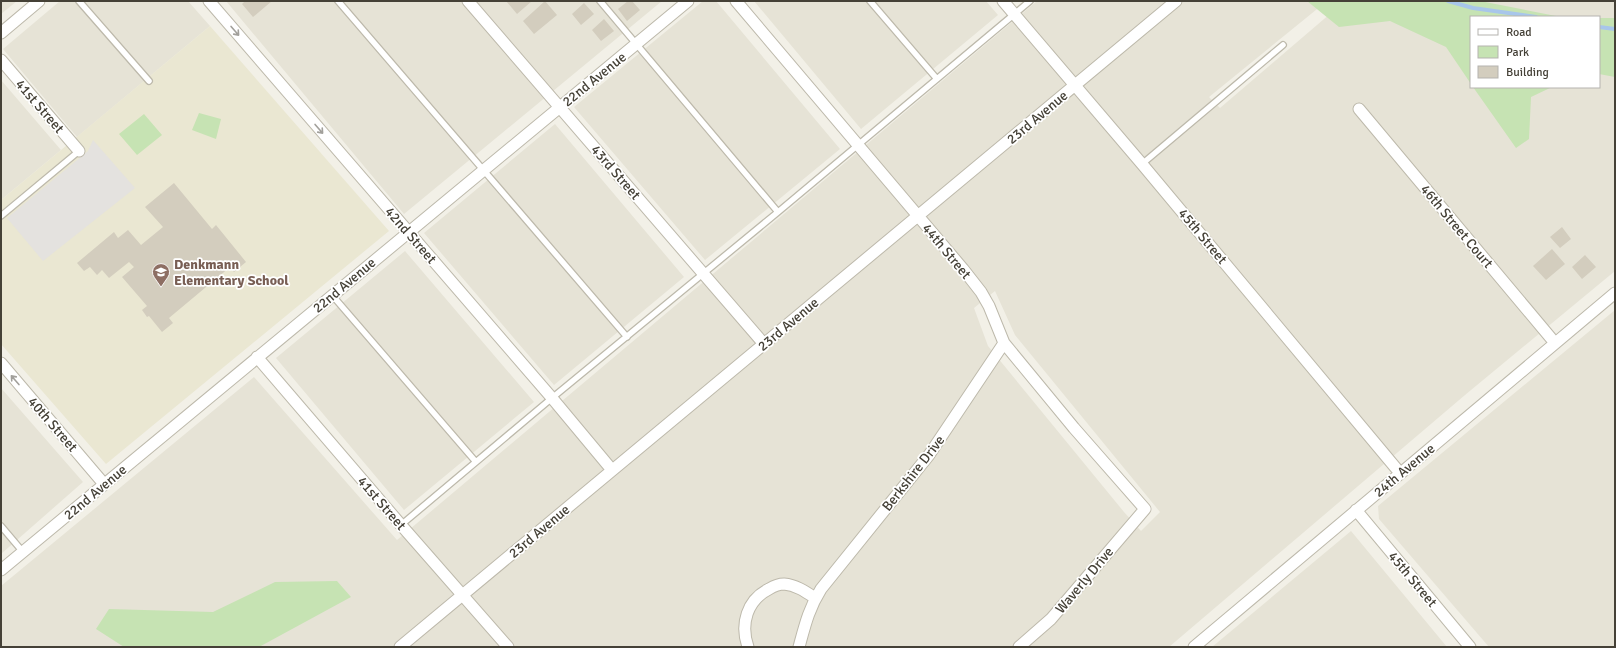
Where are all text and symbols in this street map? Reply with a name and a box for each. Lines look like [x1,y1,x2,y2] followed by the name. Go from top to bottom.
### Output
[1470,16,1600,88] legend
[230,25,239,36] one-way arrow
[1506,25,1532,40] text: Road
[1506,45,1529,60] text: Park
[559,49,630,110] street label: 22nd Avenue
[1506,65,1549,80] text: Building
[12,76,68,137] street label: 41st Street
[1003,87,1071,148] street label: 23rd Avenue
[315,124,324,134] one-way arrow
[587,141,644,203] street label: 43rd Street
[1417,181,1497,272] street label: 46th Street Court
[381,203,440,267] street label: 42nd Street
[1175,205,1231,268] street label: 45th Street
[919,220,975,283] street label: 44th Street
[309,254,379,317] street label: 22nd Avenue
[174,256,289,289] place label: Denkmann Elementary School
[151,262,171,287] school or university icon: Denkmann Elementary School
[754,294,822,355] street label: 23rd Avenue
[11,375,20,385] one-way arrow
[24,393,81,455] street label: 40th Street
[879,432,948,515] street label: Berkshire Drive
[1370,440,1438,501] street label: 24th Avenue
[60,461,130,524] street label: 22nd Avenue
[354,473,410,534] street label: 41st Street
[505,501,573,562] street label: 23rd Avenue
[1052,544,1117,617] street label: Waverly Drive
[1385,548,1441,611] street label: 45th Street

